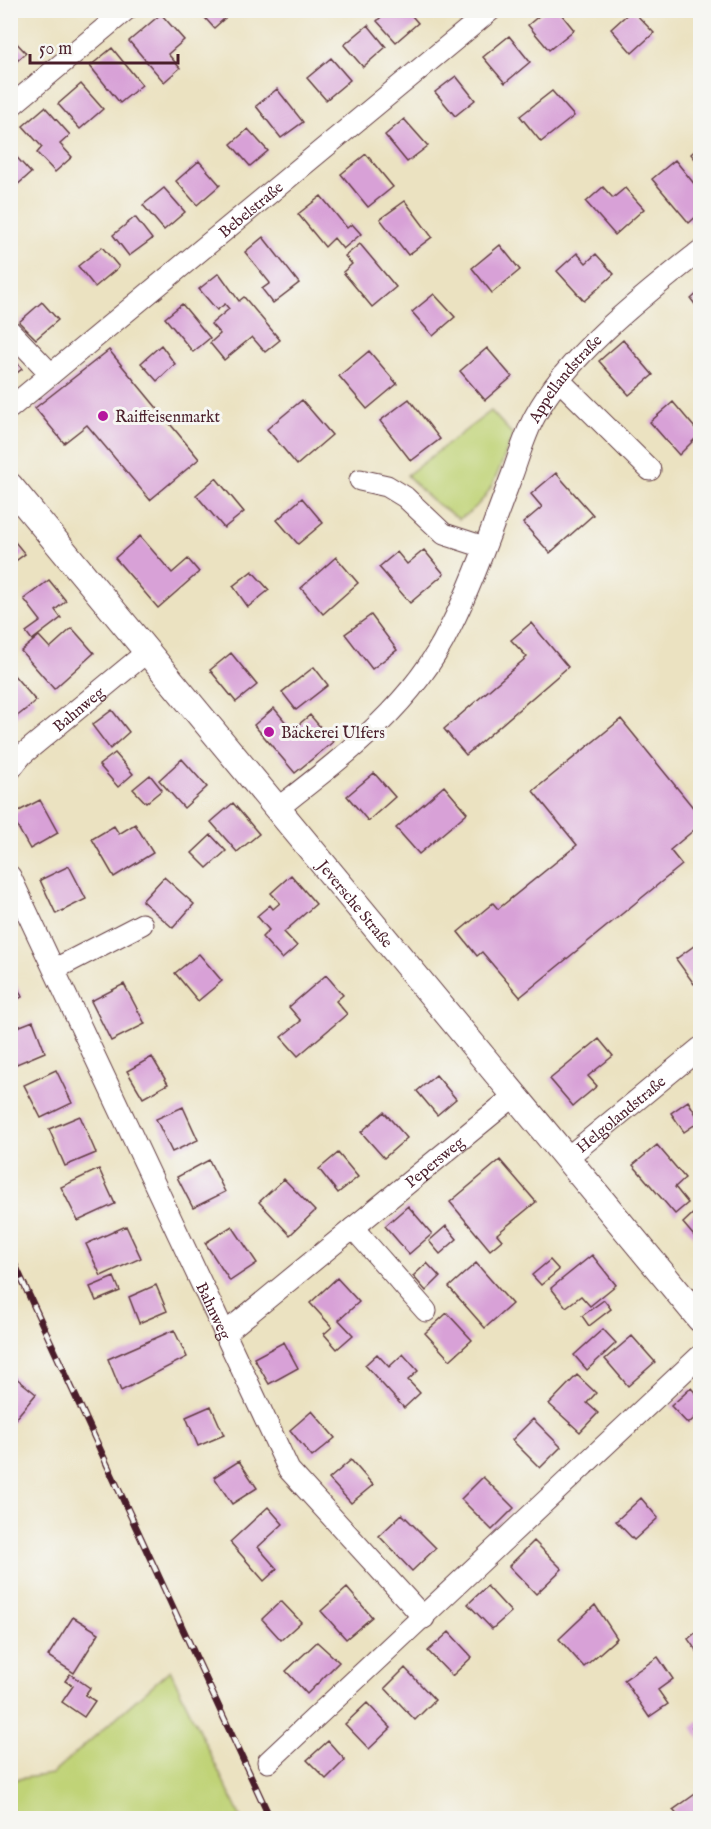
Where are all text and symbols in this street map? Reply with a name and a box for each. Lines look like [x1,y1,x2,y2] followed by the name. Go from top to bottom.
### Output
[30,27,178,65] scale bar
[39,38,72,61] text: 50 m
[215,178,288,243] street label: Bebelstraße
[525,331,607,428] street label: Appellandstraße
[115,408,221,428] place label: Raiffeisenmarkt
[96,409,110,423] marker: Raiffeisenmarkt
[50,683,109,737] street label: Bahnweg
[281,724,385,744] place label: Bäckerei Ulfers
[262,725,276,739] marker: Bäckerei Ulfers
[311,855,396,953] street label: Jeversche Straße
[573,1072,671,1158] street label: Helgolandstraße
[402,1133,469,1193] street label: Pepersweg
[190,1280,234,1343] street label: Bahnweg

